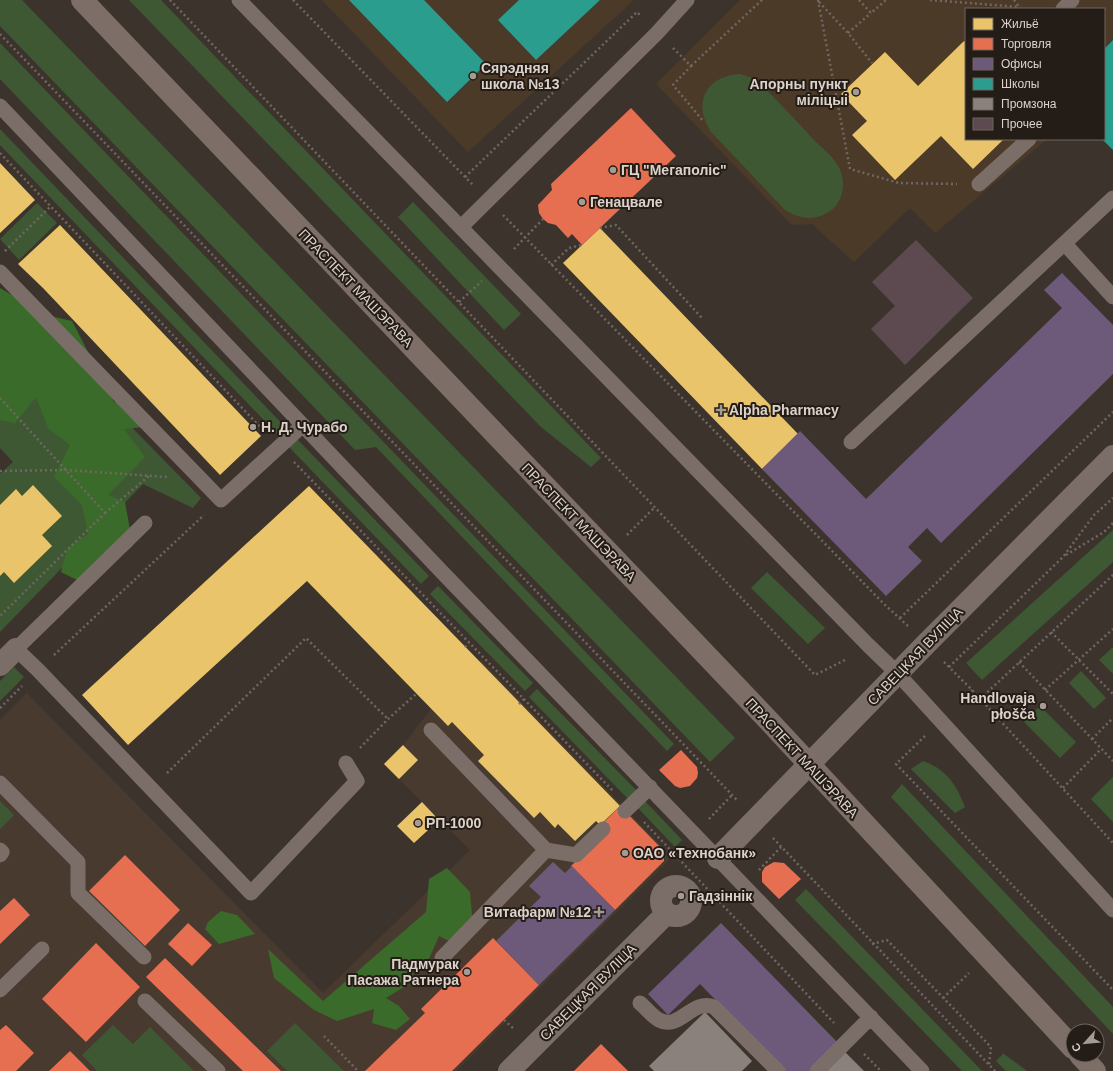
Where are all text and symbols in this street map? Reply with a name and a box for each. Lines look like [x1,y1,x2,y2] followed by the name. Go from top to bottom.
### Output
[965,8,1105,140] legend
[1001,17,1039,31] text: Жильё
[1001,37,1051,51] text: Торговля
[1001,57,1042,71] text: Офисы
[481,60,560,92] place label: Сярэдняя школа №13
[468,71,478,81] marker: Сярэдняя школа №13
[749,76,848,108] place label: Апорны пункт міліцыі
[1001,77,1039,91] text: Школы
[851,87,861,97] marker: Апорны пункт міліцыі
[1001,97,1057,111] text: Промзона
[1001,117,1043,131] text: Прочее
[621,162,727,178] place label: ГЦ "Мегаполіс"
[608,165,618,175] marker: ГЦ "Мегаполіс"
[590,194,663,210] place label: Генацвале
[577,197,587,207] marker: Генацвале
[296,226,417,351] street label: ПРАСПЕКТ МАШЭРАВА
[729,402,839,418] place label: Alpha Pharmacy
[716,405,726,415] marker: Alpha Pharmacy
[261,419,348,435] place label: Н. Д. Чурабо
[248,422,258,432] marker: Н. Д. Чурабо
[519,460,640,585] street label: ПРАСПЕКТ МАШЭРАВА
[864,603,966,708] street label: САВЕЦКАЯ ВУЛІЦА
[960,690,1035,722] place label: Handlovaja płošča
[742,695,862,822] street label: ПРАСПЕКТ МАШЭРАВА
[1038,701,1048,711] marker: Handlovaja płošča
[426,815,481,831] place label: РП-1000
[413,818,423,828] marker: РП-1000
[633,845,756,861] place label: ОАО «Технобанк»
[620,848,630,858] marker: ОАО «Технобанк»
[689,888,753,904] place label: Гадзіннік
[676,891,686,901] marker: Гадзіннік
[484,904,591,920] place label: Витафарм №12
[594,907,604,917] marker: Витафарм №12
[536,940,640,1044] street label: САВЕЦКАЯ ВУЛІЦА
[347,956,460,988] place label: Падмурак Пасажа Ратнера
[462,967,472,977] marker: Падмурак Пасажа Ратнера
[1065,1023,1105,1063] north arrow
[1069,1041,1083,1054] text: С

